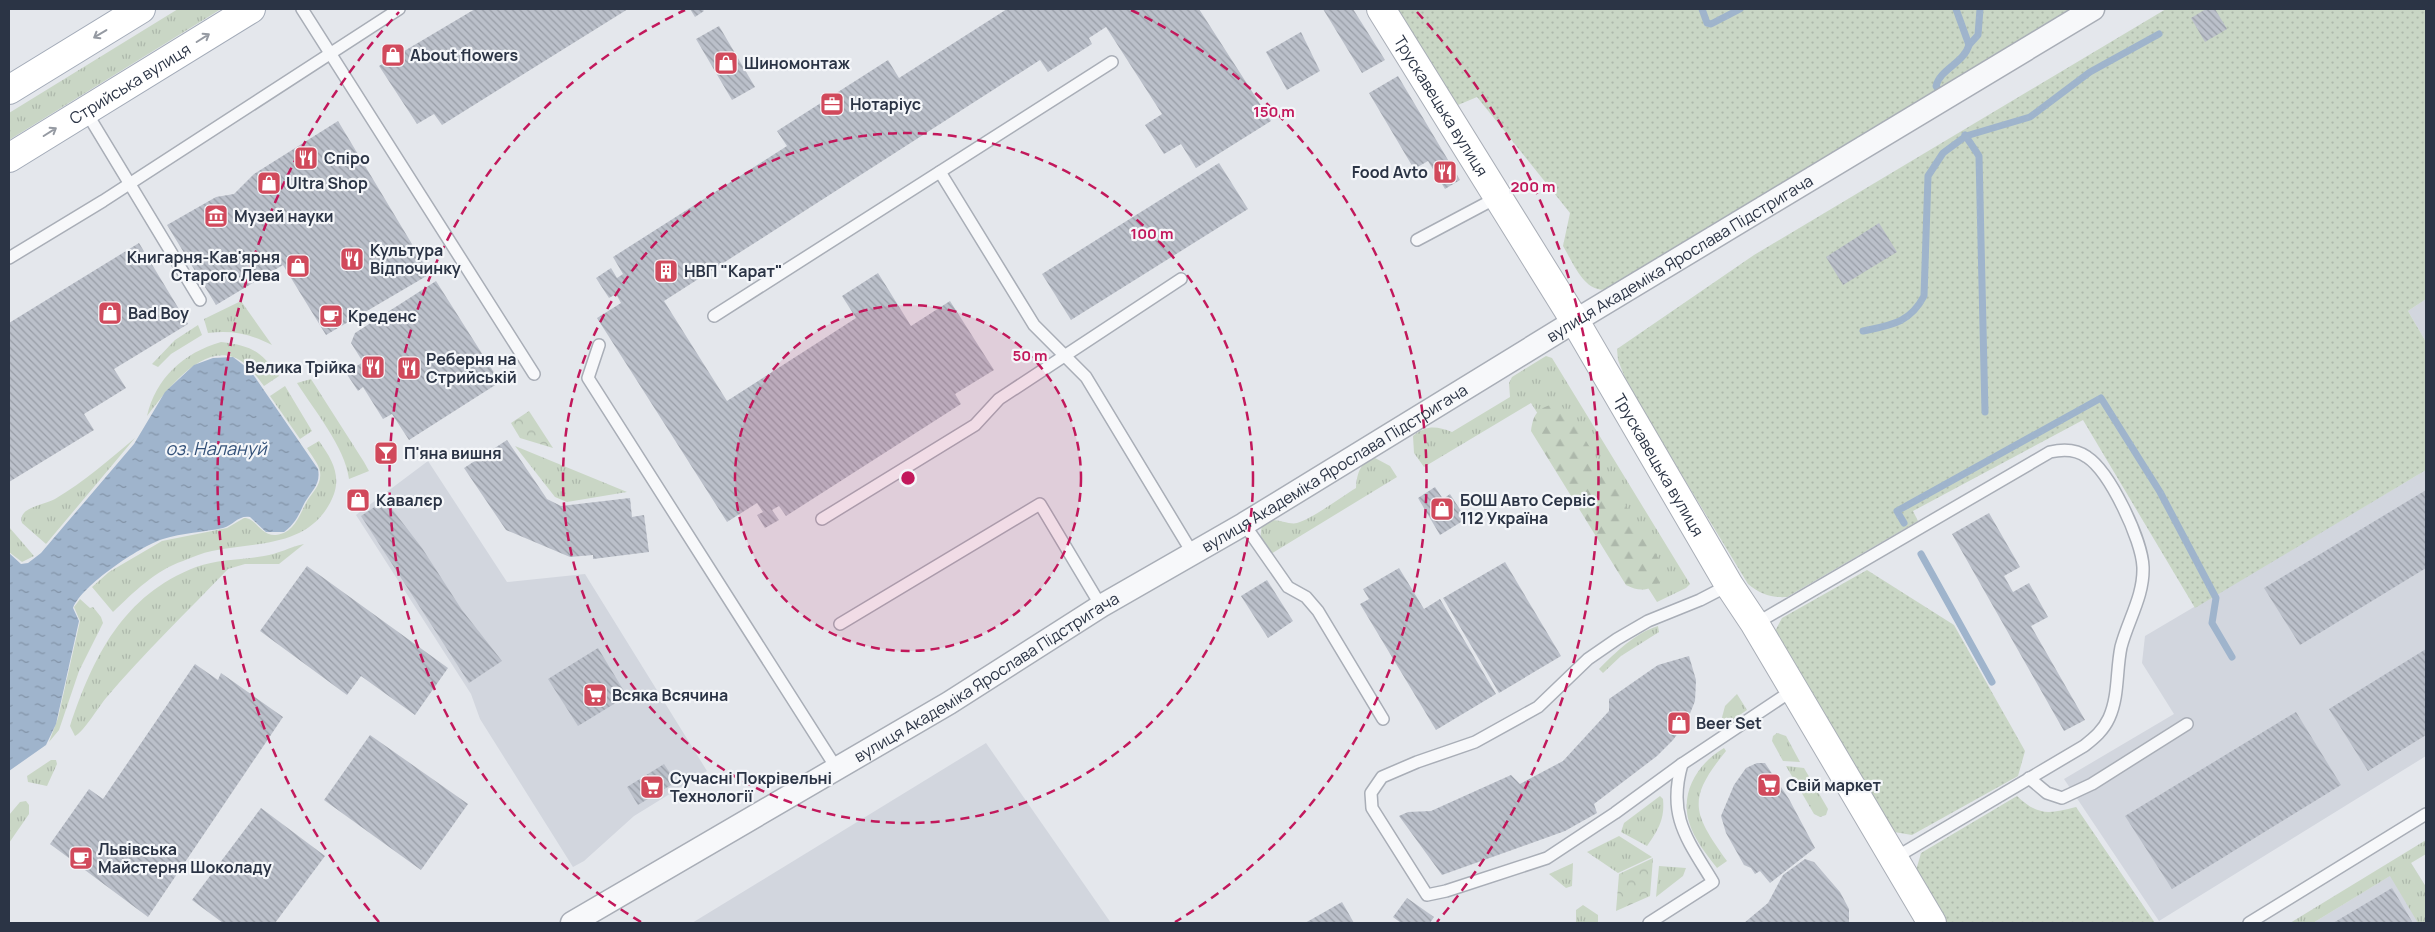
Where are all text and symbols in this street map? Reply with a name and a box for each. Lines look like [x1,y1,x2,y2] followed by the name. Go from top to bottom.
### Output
[93,30,107,40] one-way arrow
[1389,31,1493,180] street label: Трускавецька вулиця
[196,32,210,42] one-way arrow
[65,38,195,129] street label: Стрийська вулиця
[380,42,406,68] shop icon: About flowers
[410,44,518,66] place label: About flowers
[713,50,739,76] shop icon: Шиномонтаж
[744,52,851,74] place label: Шиномонтаж
[819,91,845,117] office icon: Нотаріус
[850,93,921,115] place label: Нотаріус
[1253,101,1295,122] text: 150 m
[43,127,57,137] one-way arrow
[293,145,319,171] restaurant icon: Спіро
[324,147,370,169] place label: Спіро
[1432,159,1458,185] restaurant icon: Food Avto
[1352,161,1428,183] place label: Food Avto
[1542,169,1817,347] street label: вулиця Академіка Ярослава Підстригача
[256,170,282,196] shop icon: Ultra Shop
[286,172,368,194] place label: Ultra Shop
[1510,176,1556,197] text: 200 m
[203,203,229,229] museum icon: Музей науки
[234,205,334,227] place label: Музей науки
[1131,223,1173,244] text: 100 m
[370,239,461,279] place label: Культура Відпочинку
[127,246,280,286] place label: Книгарня-Кав'ярня Старого Лева
[339,246,365,272] restaurant icon: Культура Відпочинку
[285,253,311,279] shop icon: Книгарня-Кав'ярня Старого Лева
[653,258,679,284] building icon: НВП "Карат"
[684,260,783,282] place label: НВП "Карат"
[97,300,123,326] shop icon: Bad Boy
[128,302,189,324] place label: Bad Boy
[318,303,344,329] cafe icon: Креденс
[348,305,417,327] place label: Креденс
[1012,345,1048,366] text: 50 m
[426,348,517,388] place label: Реберня на Стрийській
[360,354,386,380] restaurant icon: Велика Трійка
[396,355,422,381] restaurant icon: Реберня на Стрийській
[245,356,356,378] place label: Велика Трійка
[1197,379,1471,557] street label: вулиця Академіка Ярослава Підстригача
[1609,389,1709,540] street label: Трускавецька вулиця
[166,436,268,460] water label: оз. Налануй
[373,440,399,466] bar icon: П'яна вишня
[404,442,502,464] place label: П'яна вишня
[899,469,917,487] centre of rings
[345,487,371,513] shop icon: Кавалєр
[376,489,443,511] place label: Кавалєр
[1460,489,1596,529] place label: БОШ Авто Сервіс 112 Україна
[1429,496,1455,522] shop icon: БОШ Авто Сервіс 112 Україна
[850,587,1123,767] street label: вулиця Академіка Ярослава Підстригача
[582,682,608,708] supermarket icon: Всяка Всячина
[612,684,728,706] place label: Всяка Всячина
[1666,710,1692,736] shop icon: Beer Set
[1696,712,1762,734] place label: Beer Set
[670,767,832,807] place label: Сучасні Покрівельні Технології
[1756,772,1782,798] supermarket icon: Свiй маркет
[639,774,665,800] supermarket icon: Сучасні Покрівельні Технології
[1786,774,1881,796] place label: Свiй маркет
[98,838,272,878] place label: Львівська Майстерня Шоколаду
[68,845,94,871] cafe icon: Львівська Майстерня Шоколаду

